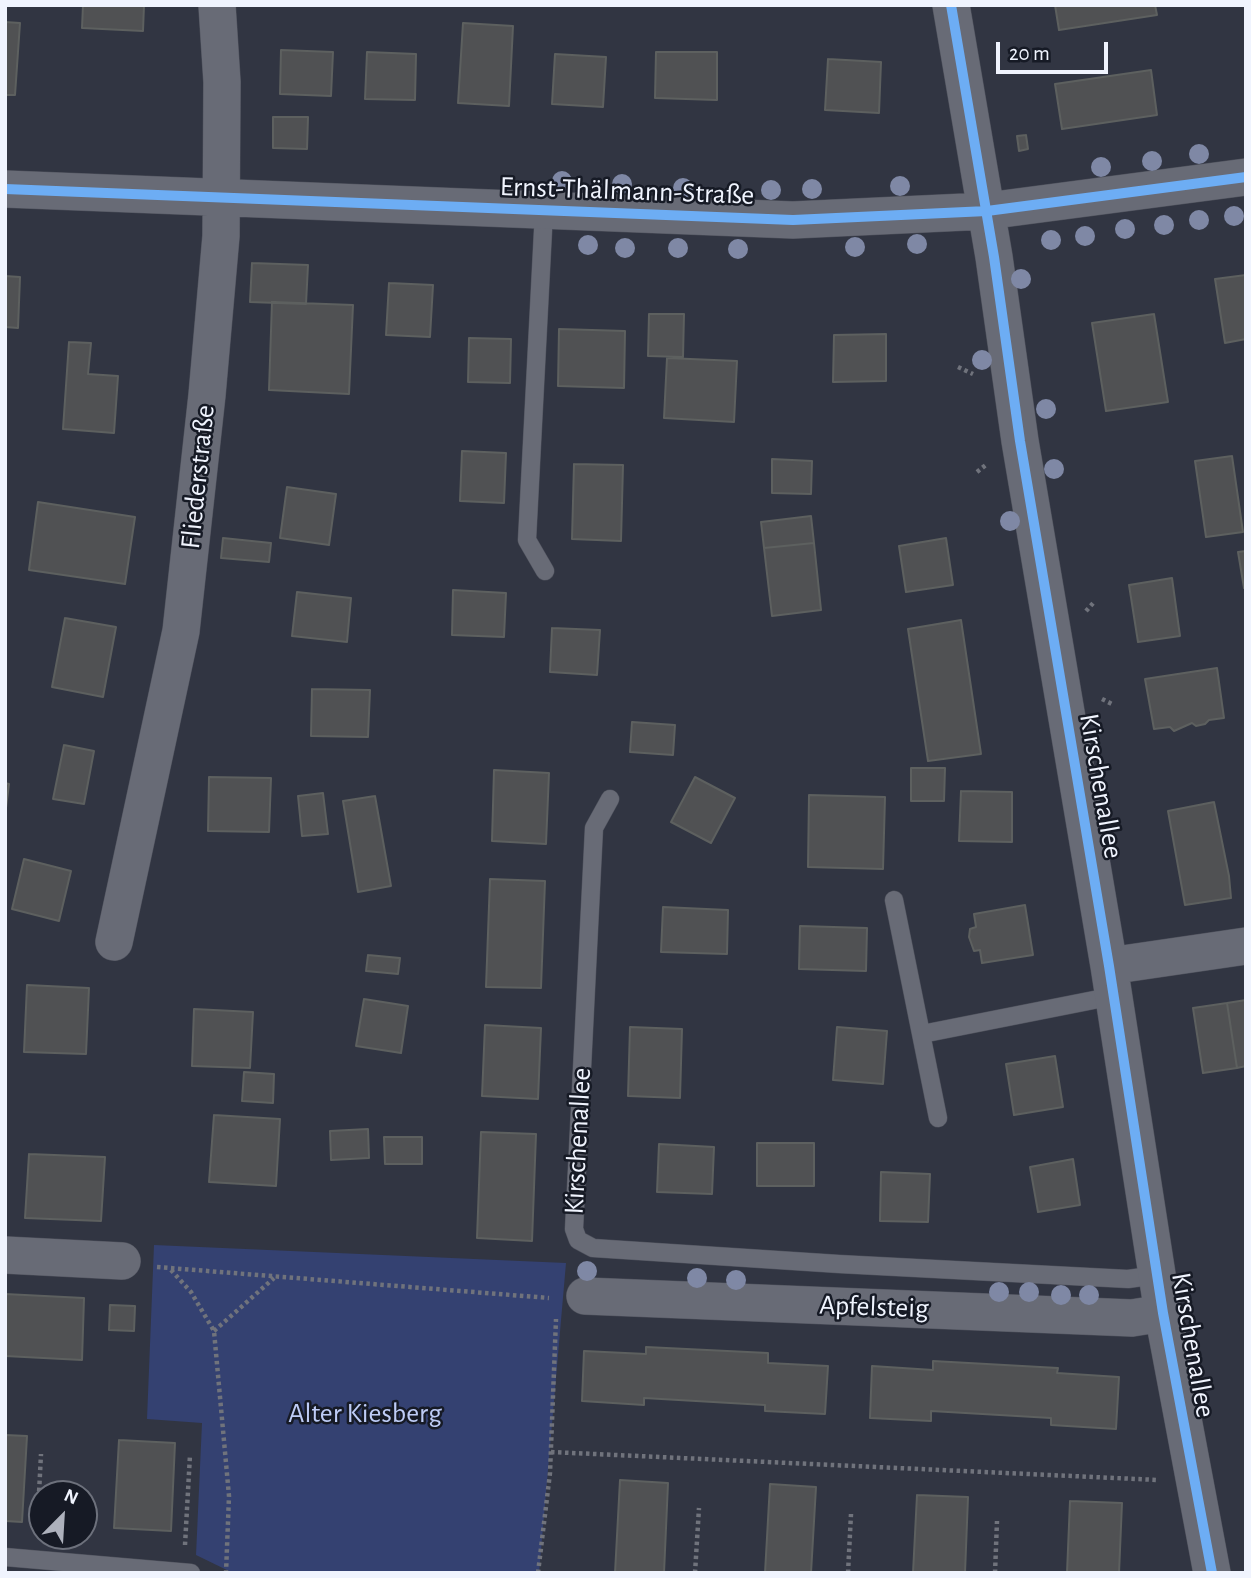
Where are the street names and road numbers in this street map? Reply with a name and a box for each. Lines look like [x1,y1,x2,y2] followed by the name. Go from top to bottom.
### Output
[499,170,755,212] street label: Ernst-Thälmann-Straße
[174,403,222,551] street label: Fliederstraße
[1072,711,1130,861] street label: Kirschenallee
[557,1067,599,1215] street label: Kirschenallee
[1164,1270,1222,1420] street label: Kirschenallee
[819,1288,929,1326] street label: Apfelsteig

